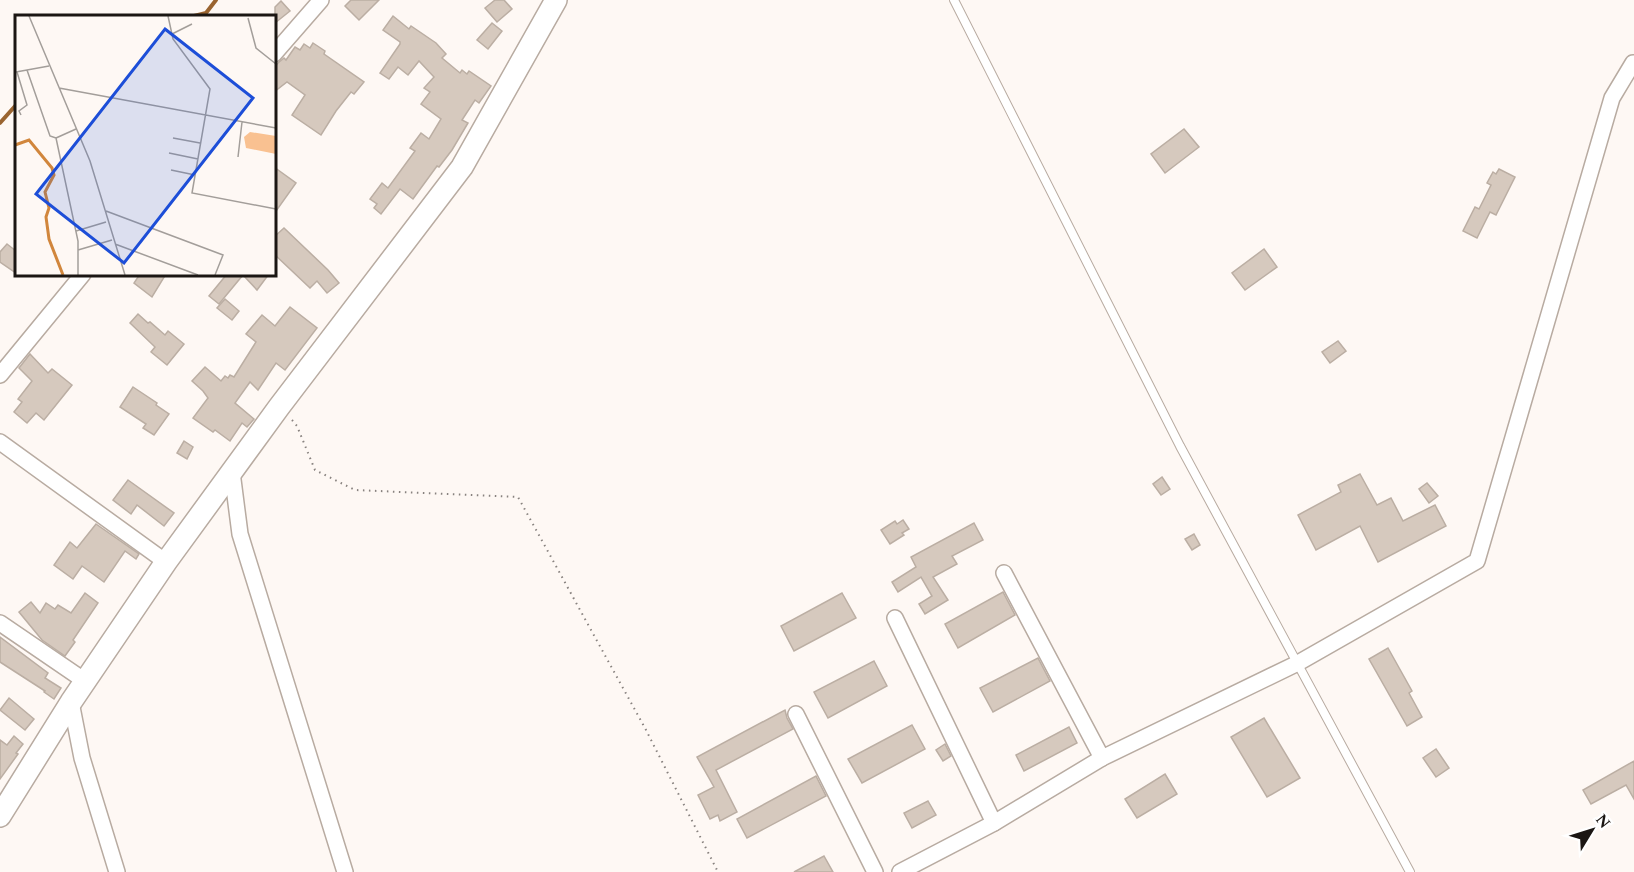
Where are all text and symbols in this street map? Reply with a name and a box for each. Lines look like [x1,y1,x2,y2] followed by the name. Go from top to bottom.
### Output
[15,15,276,276] inset map
[1562,800,1622,860] north arrow
[1590,809,1617,834] text: N

